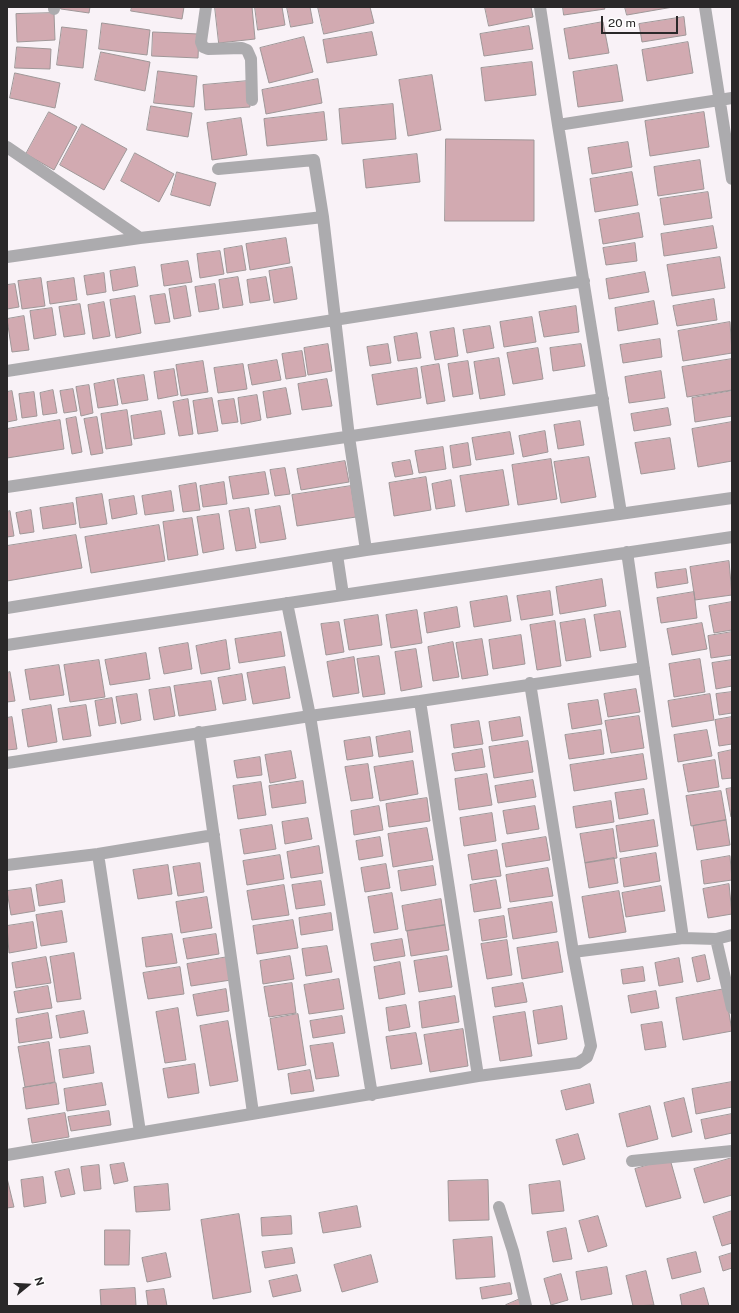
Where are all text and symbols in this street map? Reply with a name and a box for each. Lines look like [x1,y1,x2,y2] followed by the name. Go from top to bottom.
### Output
[603,8,680,34] scale bar
[608,16,636,30] text: 20 m
[8,1265,48,1305] north arrow
[32,1275,46,1287] text: N

